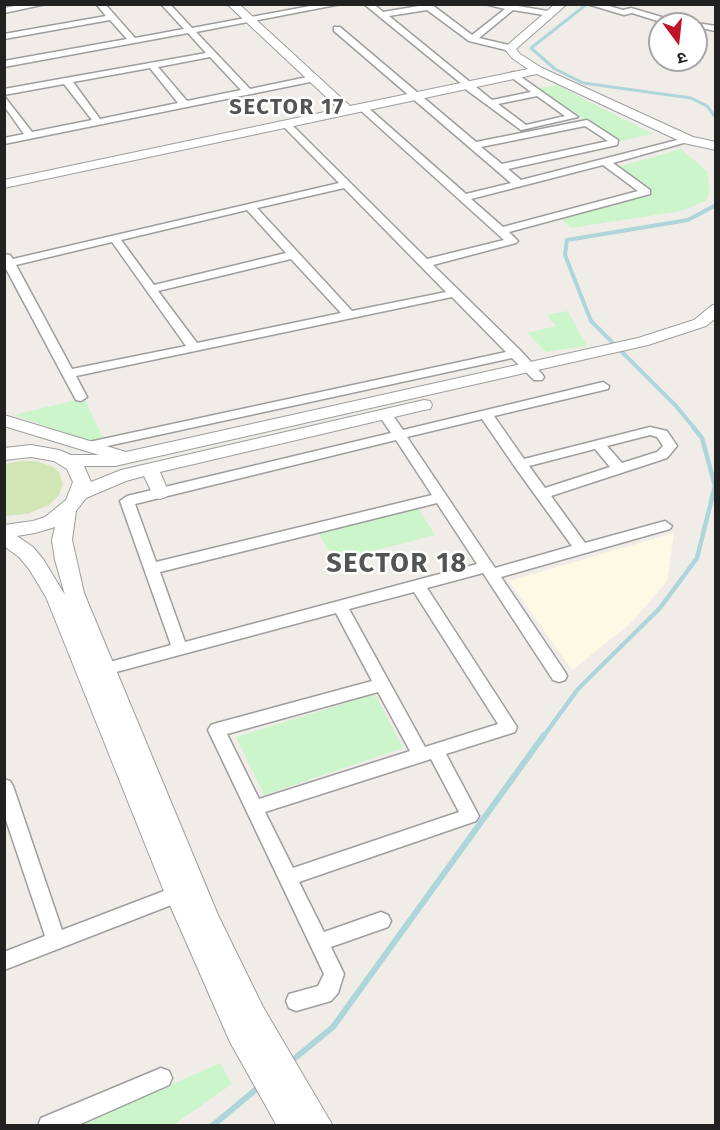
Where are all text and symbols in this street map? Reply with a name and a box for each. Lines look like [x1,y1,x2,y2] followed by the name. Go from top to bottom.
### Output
[648,12,708,72] north arrow
[675,48,689,68] text: उ
[229,95,345,121] district label: SECTOR 17
[326,548,468,580] district label: SECTOR 18

